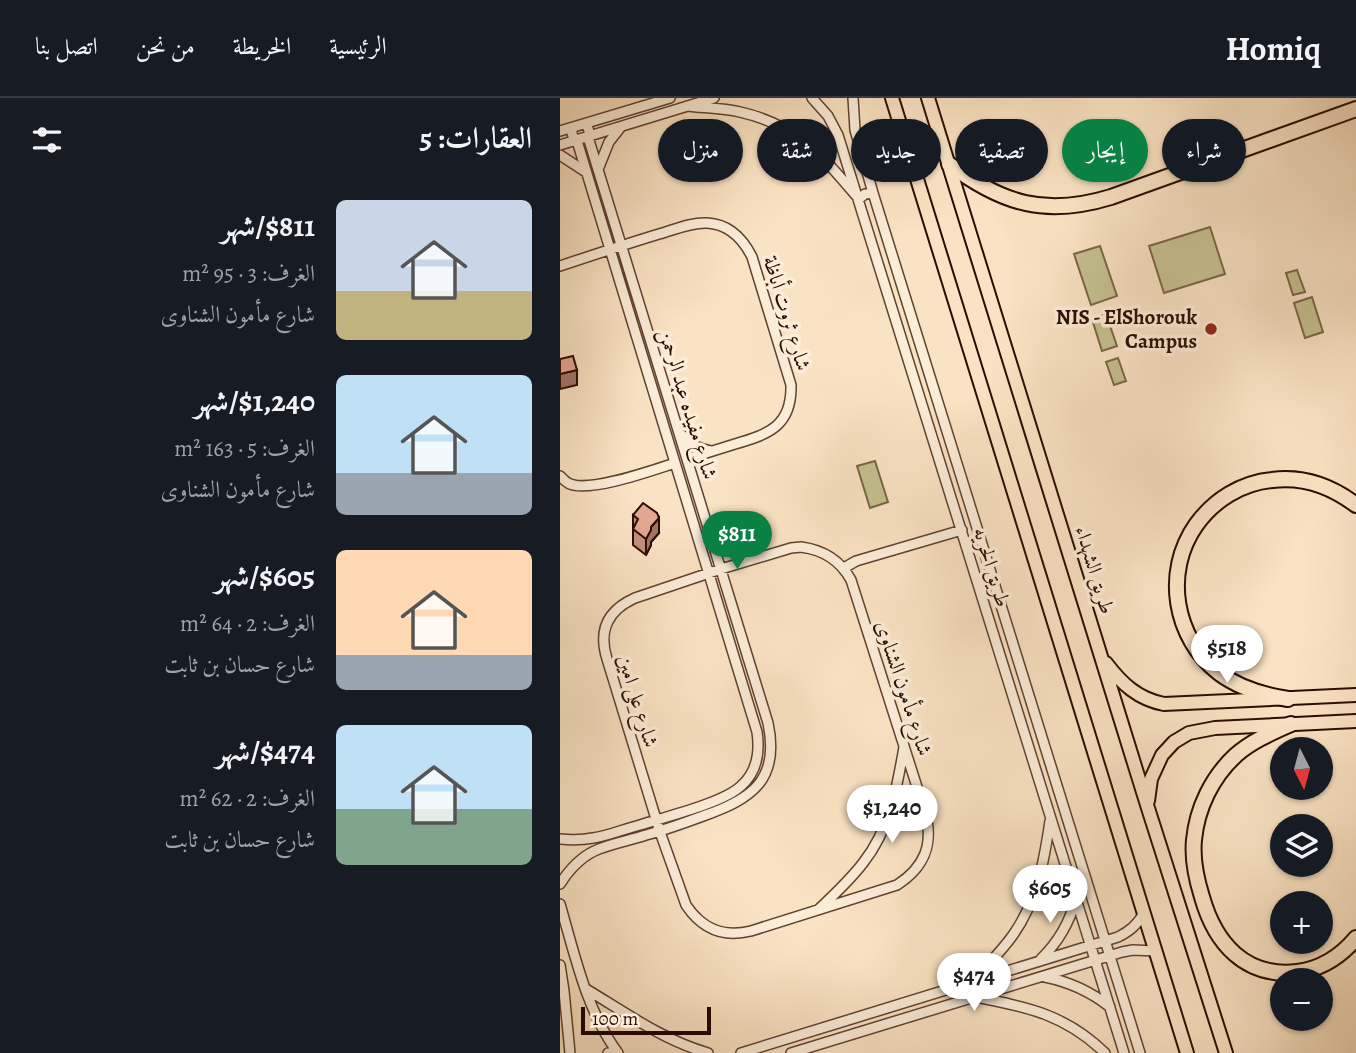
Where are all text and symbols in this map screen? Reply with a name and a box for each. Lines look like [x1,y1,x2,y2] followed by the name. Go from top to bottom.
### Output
[1226,26,1321,71] text: Homiq
[35,30,98,62] text: اتصل بنا
[136,30,195,62] text: من نحن
[233,30,291,62] text: الخريطة
[329,30,387,62] text: الرئيسية
[420,118,532,158] text: العقارات: 5
[658,119,743,182] chip: منزل
[757,119,837,182] chip: شقة
[851,119,941,182] chip: جديد
[955,119,1048,182] chip: تصفية
[1062,119,1148,182] chip: إيجار
[1162,119,1246,182] chip: شراء
[28,121,66,159] icon: filters
[221,206,315,246] text: $811/شهر
[392,228,476,312] icon: home
[752,252,819,375] street label: شارع ثروت أباظة
[182,258,315,289] text: الغرف: 3 · 95 m²
[161,299,315,330] text: شارع مأمون الشناوى
[1056,303,1197,355] place label: NIS - ElShorouk Campus
[1203,321,1219,337] marker: NIS - ElShorouk Campus
[648,325,724,484] street label: شارع مفيده عبد الرحمن
[194,381,315,421] text: $1,240/شهر
[392,403,476,487] icon: home
[174,433,315,464] text: الغرف: 5 · 163 m²
[161,474,315,505] text: شارع مأمون الشناوى
[696,512,778,571] pin: $811
[718,518,756,549] text: $811
[1068,522,1122,618] street label: طريق الشهداء
[967,524,1017,610] street label: طريق الحريه
[215,556,315,596] text: $605/شهر
[392,578,476,662] icon: home
[180,608,315,639] text: الغرف: 2 · 64 m²
[865,616,940,761] street label: شارع مأمون الشناوى
[1186,626,1268,685] pin: $518
[1207,632,1247,663] text: $518
[165,649,315,680] text: شارع حسان بن ثابت
[607,651,665,752] street label: شارع على امين
[216,731,315,771] text: $474/شهر
[1270,737,1334,800] north arrow
[1270,737,1333,1031] map controls
[392,753,476,837] icon: home
[180,783,315,814] text: الغرف: 2 · 62 m²
[835,786,949,845] pin: $1,240
[863,792,921,823] text: $1,240
[1270,814,1333,877] button: layers
[165,824,315,855] text: شارع حسان بن ثابت
[1009,866,1091,925] pin: $605
[1029,872,1071,903] text: $605
[1270,891,1333,954] button: +
[933,954,1015,1013] pin: $474
[953,960,995,991] text: $474
[1270,968,1333,1031] button: −
[581,1004,710,1036] scale bar
[592,1006,638,1032] text: 100 m

